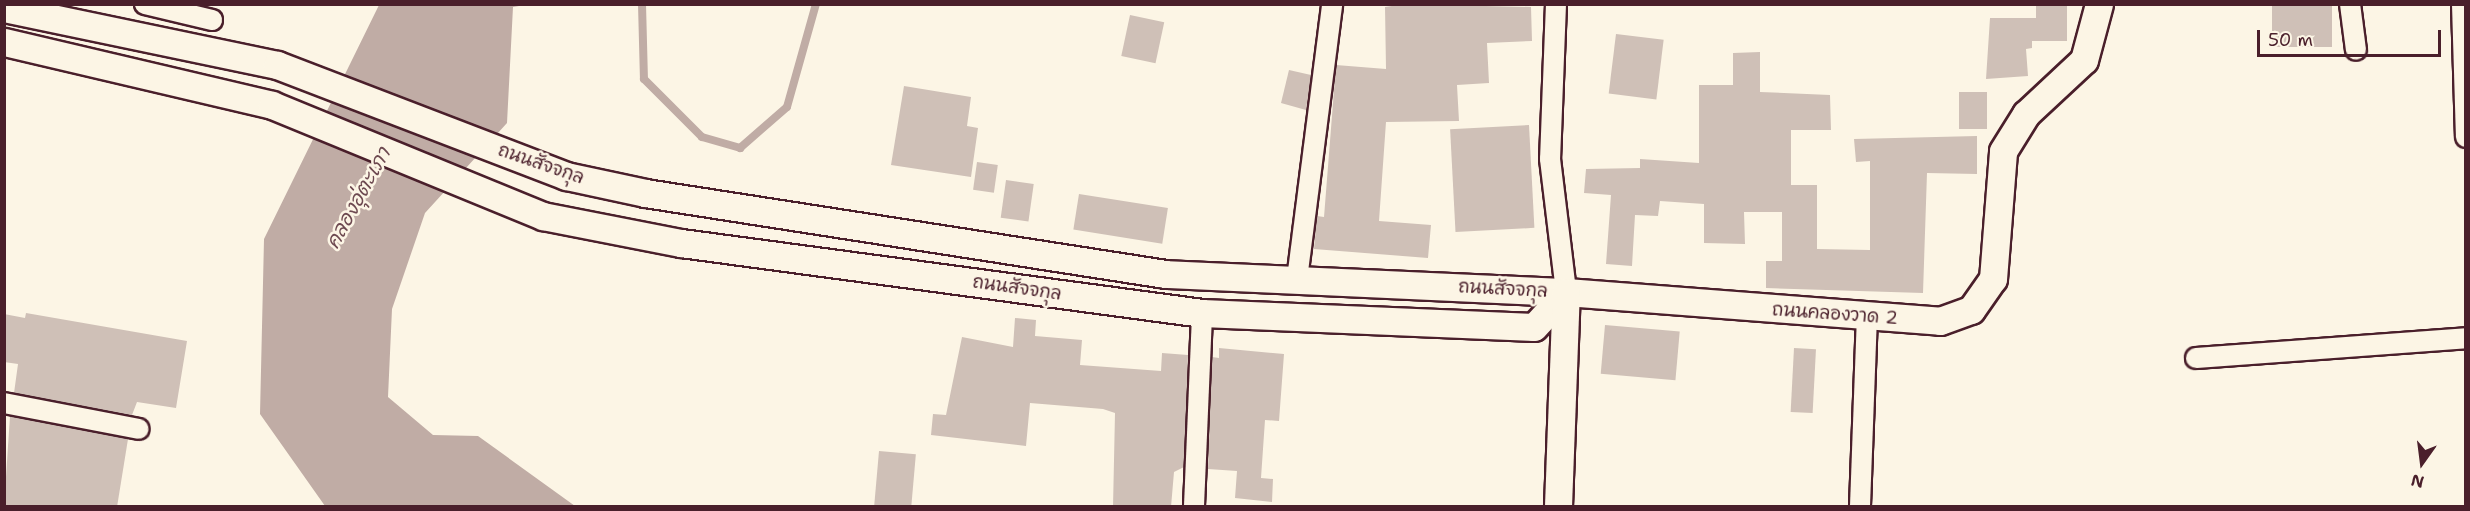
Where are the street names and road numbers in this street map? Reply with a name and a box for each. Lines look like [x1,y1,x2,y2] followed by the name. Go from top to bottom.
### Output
[495,139,587,189] street label: ถนนสัจจกุล
[971,271,1063,305] street label: ถนนสัจจกุล
[1458,276,1548,302] street label: ถนนสัจจกุล
[1771,299,1899,329] street label: ถนนคลองวาด 2

